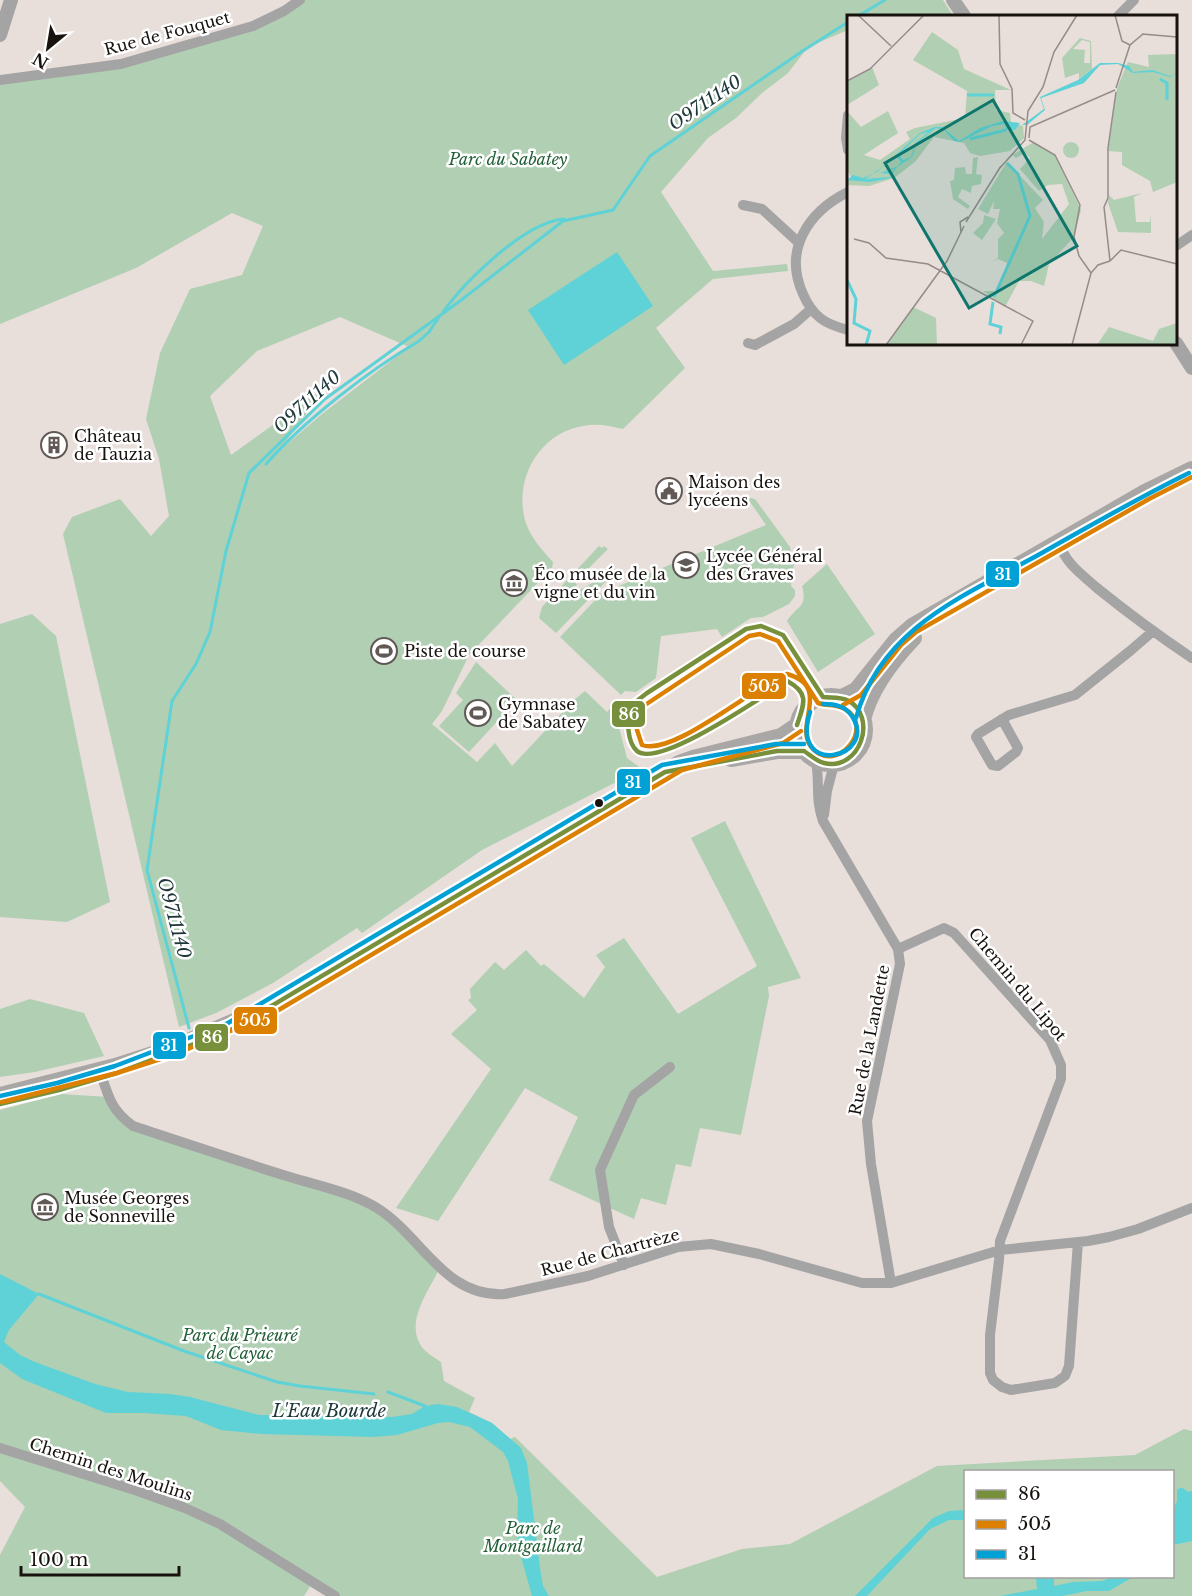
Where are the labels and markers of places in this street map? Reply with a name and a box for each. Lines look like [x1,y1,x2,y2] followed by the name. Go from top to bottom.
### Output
[74,426,152,464] place label: Château de Tauzia
[39,430,69,460] building icon: Château de Tauzia
[688,472,780,510] place label: Maison des lycéens
[654,476,684,506] public building icon: Maison des lycéens
[706,546,823,584] place label: Lycée Général des Graves
[671,550,701,580] school or university icon: Lycée Général des Graves
[534,564,666,602] place label: Éco musée de la vigne et du vin
[499,568,529,598] museum icon: Éco musée de la vigne et du vin
[369,636,399,666] sports icon: Piste de course
[404,641,526,661] place label: Piste de course
[498,694,587,732] place label: Gymnase de Sabatey
[463,698,493,728] sports icon: Gymnase de Sabatey
[593,797,605,809] unlabelled marker
[64,1188,189,1226] place label: Musée Georges de Sonneville
[30,1192,60,1222] museum icon: Musée Georges de Sonneville

